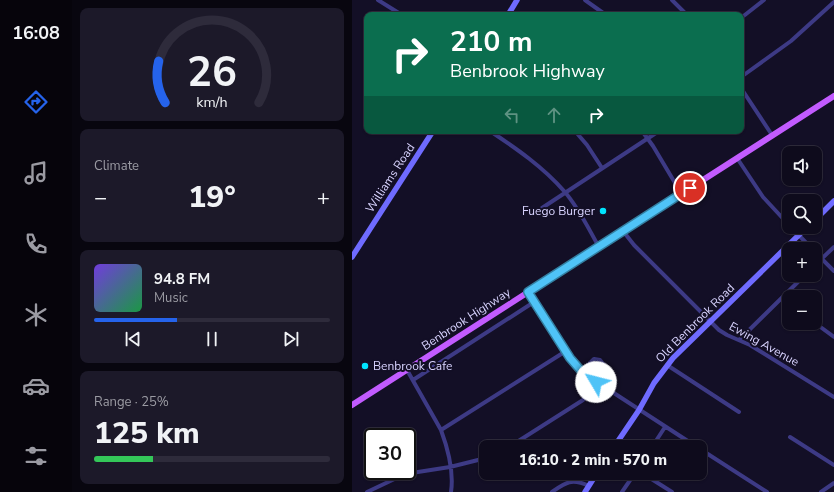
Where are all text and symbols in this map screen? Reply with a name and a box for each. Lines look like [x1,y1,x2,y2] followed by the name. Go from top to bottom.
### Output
[12,21,60,45] text: 16:08
[450,23,533,61] text: 210 m
[384,28,436,80] icon: right
[187,43,237,100] text: 26
[450,59,605,83] text: Benbrook Highway
[22,88,50,116] icon: directions
[196,92,228,111] text: km/h
[501,104,523,126] icon: left
[543,104,565,126] icon: ahead
[585,104,607,126] icon: right
[362,140,418,216] street label: Williams Road
[782,146,822,330] map controls
[782,146,822,186] button: sound
[94,157,139,175] text: Climate
[22,159,50,187] icon: music
[673,171,707,205] pin
[188,177,236,218] text: 19°
[679,177,701,199] icon: arrive
[94,183,107,213] text: −
[317,183,330,213] text: +
[782,194,822,234] button: search
[522,203,596,219] place label: Fuego Burger
[598,206,608,216] marker: Fuego Burger
[22,230,50,258] icon: phone
[782,242,822,282] button: +
[154,269,210,289] text: 94.8 FM
[652,280,738,366] street label: Old Benbrook Road
[418,284,514,354] street label: Benbrook Highway
[154,289,188,307] text: Music
[782,290,822,330] button: −
[22,301,50,329] icon: climate
[726,318,802,370] street label: Ewing Avenue
[122,328,144,350] icon: previous
[201,328,223,350] icon: pause
[280,328,302,350] icon: next
[373,358,452,374] place label: Benbrook Cafe
[360,361,370,371] marker: Benbrook Cafe
[575,361,617,403] position arrow
[22,372,50,400] icon: car
[94,393,169,411] text: Range · 25%
[94,413,200,454] text: 125 km
[364,428,416,480] speed limit sign: 30
[22,442,50,470] icon: filters
[519,450,667,470] text: 16:10 · 2 min · 570 m

